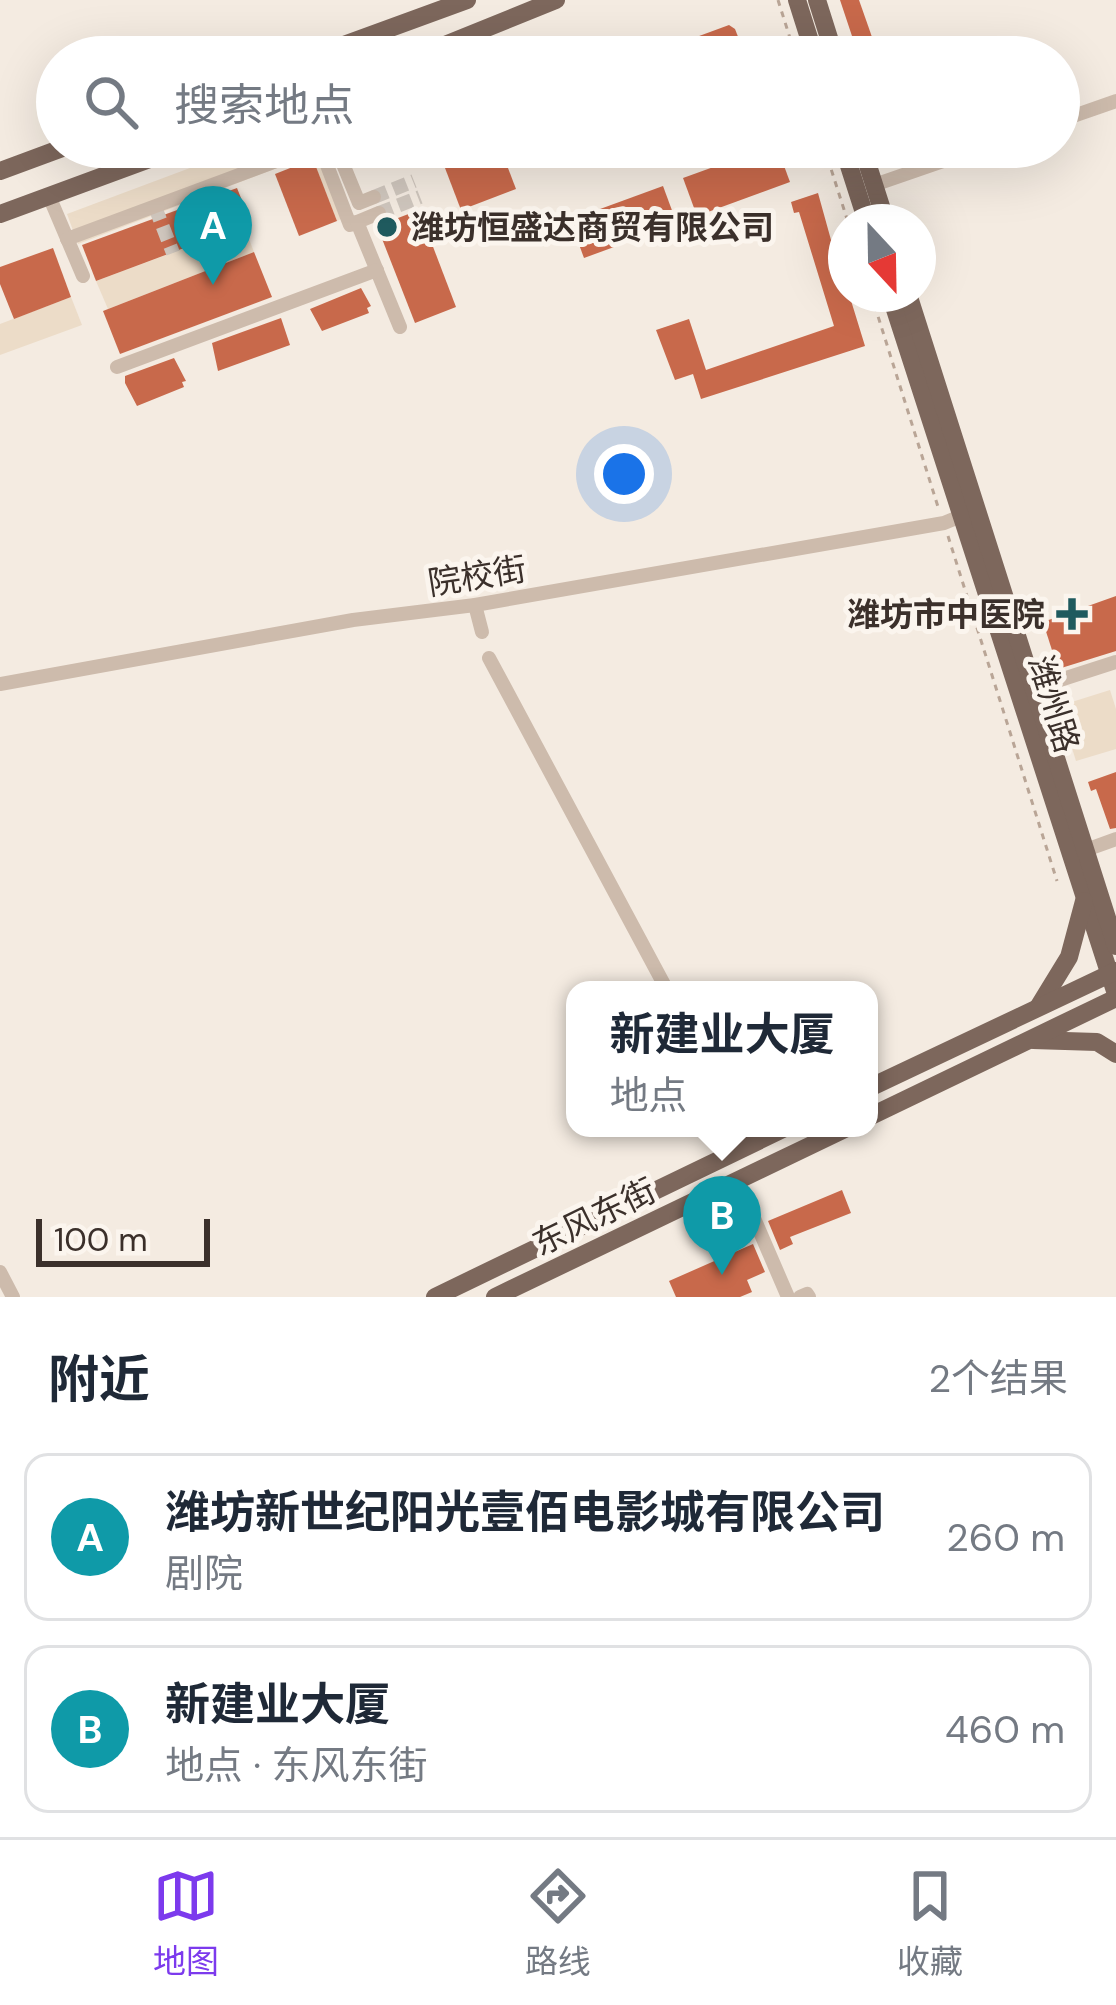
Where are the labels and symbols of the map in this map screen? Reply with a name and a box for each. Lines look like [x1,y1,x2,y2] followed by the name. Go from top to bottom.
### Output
[174,186,252,285] pin: A
[828,204,936,312] north arrow
[411,206,774,249] place label: 潍坊恒盛达商贸有限公司
[374,214,400,240] marker: 潍坊恒盛达商贸有限公司
[594,444,654,504] your location
[425,547,529,605] street label: 院校街
[847,593,1045,636] place label: 潍坊市中医院
[1056,598,1088,630] marker: 潍坊市中医院
[1019,650,1089,758] street label: 潍州路
[525,1169,663,1265] street label: 东风东街
[683,1176,761,1275] pin: B
[36,1213,210,1266] scale bar

